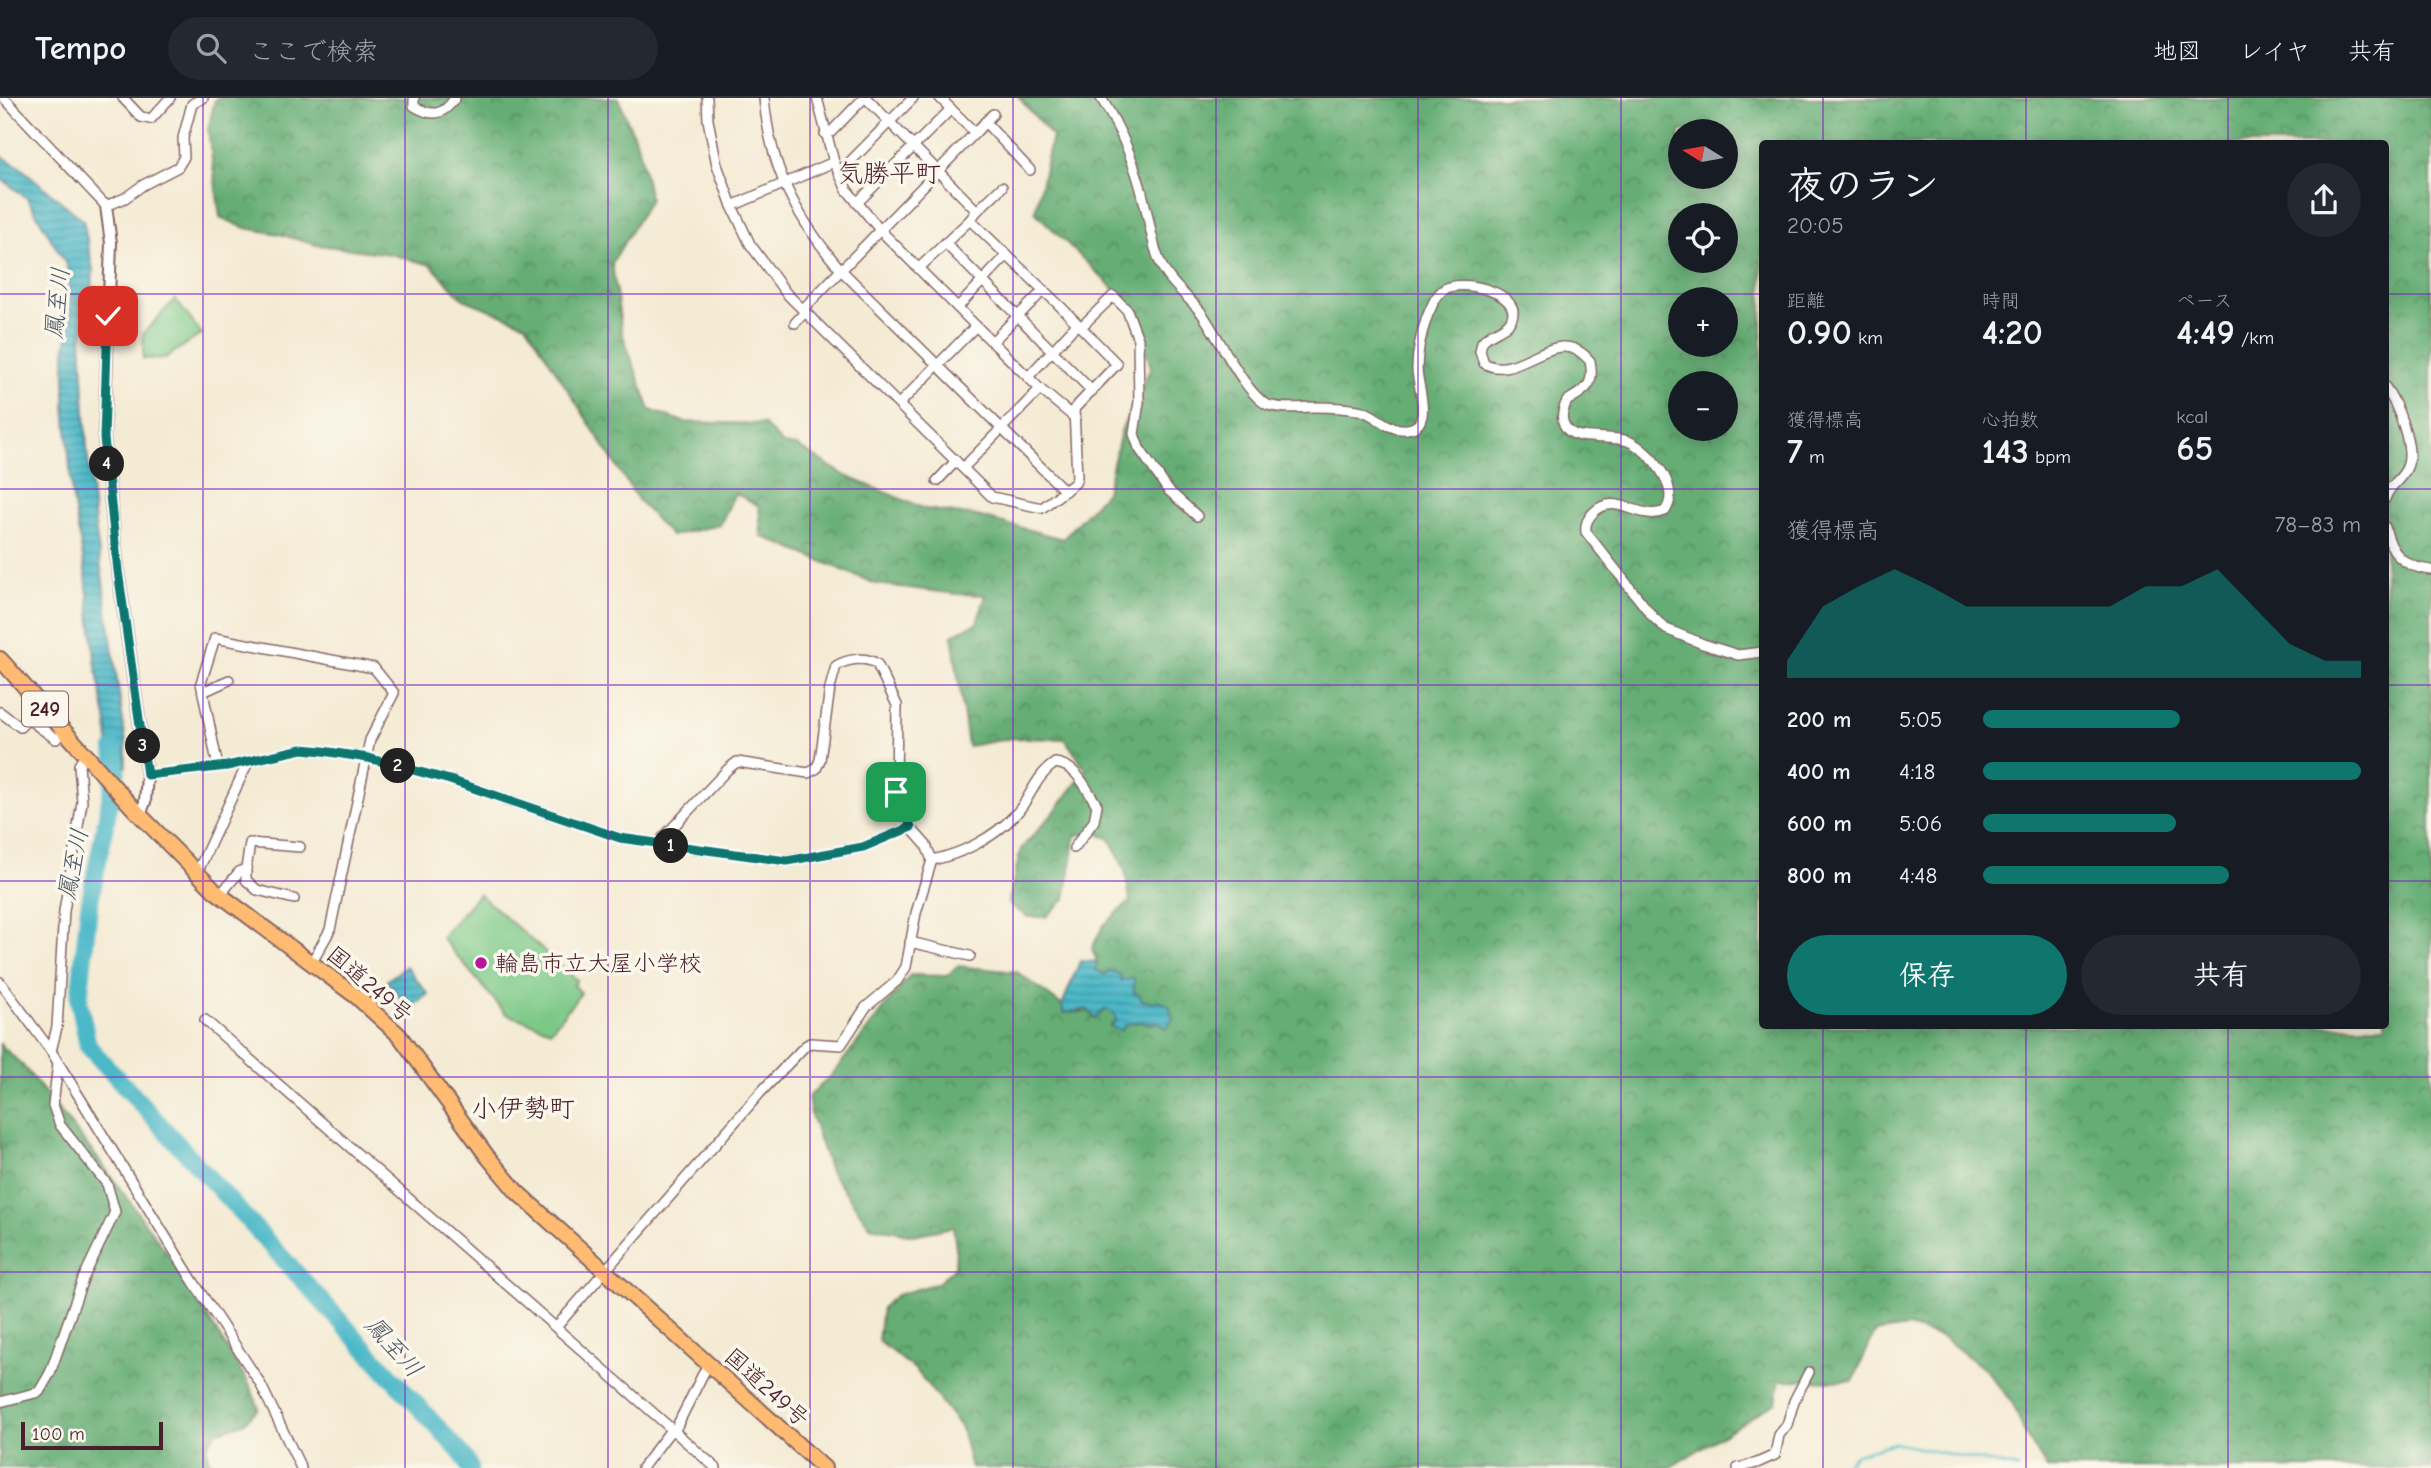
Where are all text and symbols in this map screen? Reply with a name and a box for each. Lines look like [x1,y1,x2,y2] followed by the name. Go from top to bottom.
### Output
[168,17,658,80] search box
[35,29,126,67] text: Tempo
[192,29,230,67] icon: search
[248,37,378,67] text: ここで検索
[2153,37,2201,65] text: 地図
[2239,37,2310,65] text: レイヤ
[2348,37,2396,65] text: 共有
[1668,119,1738,189] north arrow
[1668,119,1738,441] map controls
[837,159,941,189] district label: 気勝平町
[2287,163,2361,237] button: share
[1787,164,1939,208] text: 夜のラン
[1668,203,1738,273] button: locate
[1787,212,1844,239] text: 20:05
[39,266,75,340] water label: 鳳至川
[78,286,138,346] pin
[1668,287,1738,357] button: +
[1787,290,1825,312] text: 距離
[1982,290,2020,312] text: 時間
[2176,290,2232,312] text: ペース
[89,297,127,335] icon: check
[1787,312,1852,353] text: 0.90
[1982,312,2043,353] text: 4:20
[2176,312,2235,353] text: 4:49
[1852,327,1883,349] text: km
[2235,327,2274,349] text: /km
[1668,371,1738,441] button: −
[2176,406,2208,428] text: kcal
[1787,409,1863,431] text: 獲得標高
[1982,409,2039,431] text: 心拍数
[2176,428,2213,469] text: 65
[1787,431,1803,472] text: 7
[1982,431,2029,472] text: 143
[90,446,124,482] pin: 4
[1803,446,1825,468] text: m
[2029,446,2071,468] text: bpm
[102,452,111,474] text: 4
[2274,511,2361,538] text: 78–83 m
[1787,517,1879,544] text: 獲得標高
[22,692,68,726] road number: 249
[1787,706,1851,733] text: 200 m
[1899,706,1942,733] text: 5:05
[125,728,160,764] pin: 3
[138,734,147,756] text: 3
[380,748,416,784] pin: 2
[393,754,402,776] text: 2
[1787,758,1851,785] text: 400 m
[1899,758,1935,785] text: 4:18
[866,762,926,822] pin
[877,773,915,811] icon: arrive
[1787,810,1852,837] text: 600 m
[1899,810,1942,837] text: 5:06
[52,826,94,902] water label: 鳳至川
[654,828,688,864] pin: 1
[667,834,674,856] text: 1
[1787,862,1852,889] text: 800 m
[1899,862,1937,889] text: 4:48
[1787,935,2067,1015] button: 保存
[2081,935,2361,1015] button: 共有
[321,941,418,1028] street label: 国道249号
[495,950,702,977] place label: 輪島市立大屋小学校
[473,955,489,971] marker: 輪島市立大屋小学校
[471,1094,575,1124] district label: 小伊勢町
[360,1311,428,1383] water label: 鳳至川
[719,1342,814,1432] street label: 国道249号
[21,1419,163,1451] scale bar
[32,1423,85,1445] text: 100 m

